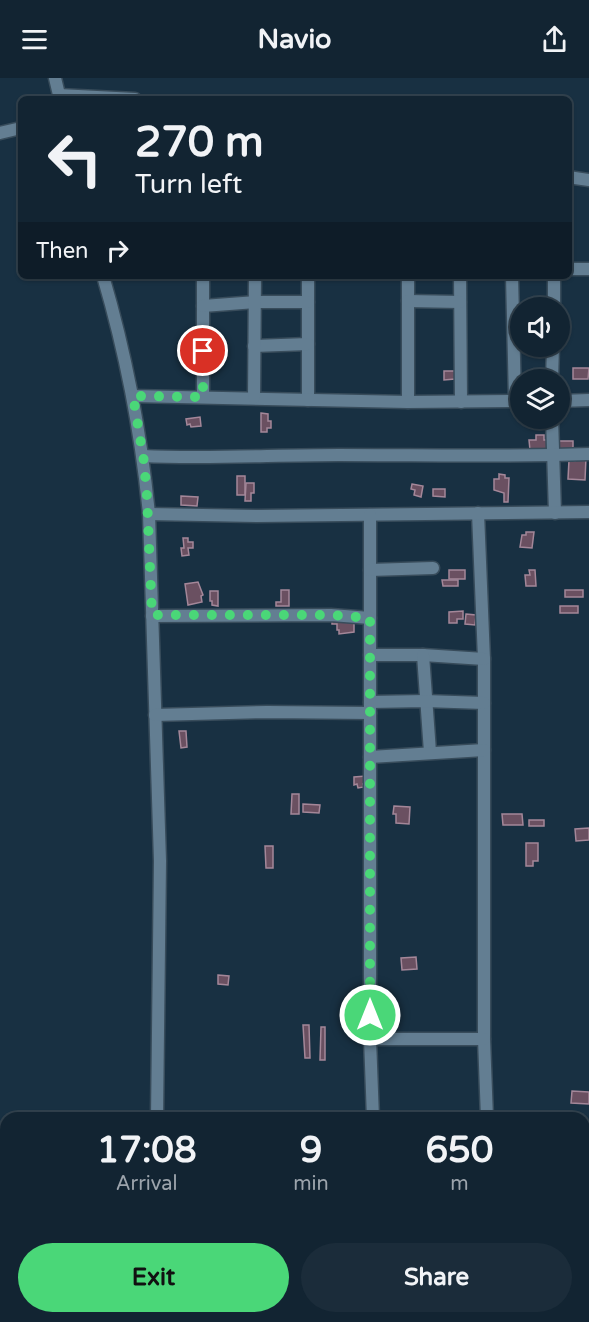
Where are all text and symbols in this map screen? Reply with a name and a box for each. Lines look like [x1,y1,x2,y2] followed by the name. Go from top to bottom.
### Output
[18,23,51,56] icon: menu
[257,23,332,56] text: Navio
[538,23,571,56] icon: share
[135,117,264,168] text: 270 m
[36,120,114,198] icon: left
[135,168,242,201] text: Turn left
[101,234,134,267] icon: right
[36,238,89,264] text: Then
[510,297,570,429] map controls
[510,297,570,357] button: sound
[177,325,228,376] pin
[186,334,219,367] icon: arrive
[510,369,570,429] button: layers
[338,983,402,1047] position arrow
[97,1129,197,1172] text: 17:08
[300,1129,322,1172] text: 9
[425,1129,493,1172] text: 650
[116,1172,178,1196] text: Arrival
[293,1172,329,1196] text: min
[450,1172,469,1196] text: m
[18,1243,289,1312] button: Exit
[301,1243,572,1312] button: Share

